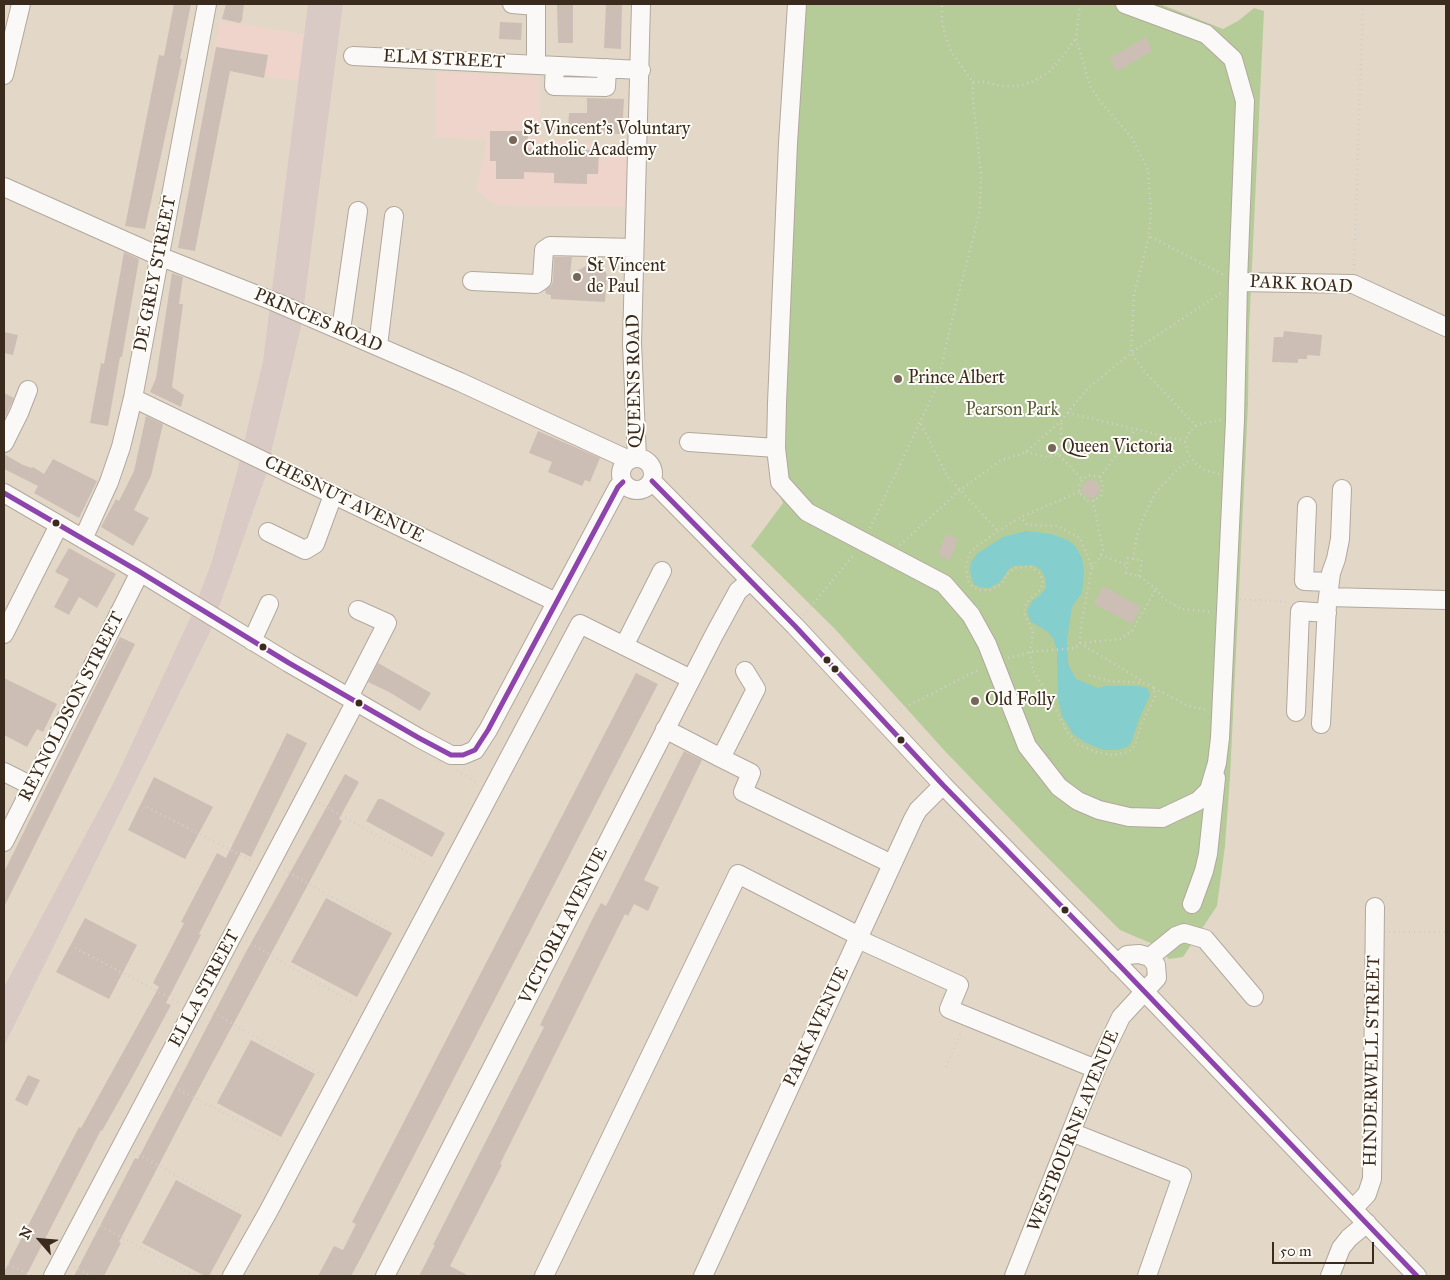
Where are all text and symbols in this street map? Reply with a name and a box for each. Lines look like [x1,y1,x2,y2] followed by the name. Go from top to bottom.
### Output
[382,46,506,74] street label: ELM STREET
[523,119,690,162] place label: St Vincent's Voluntary Catholic Academy
[507,134,519,146] marker: St Vincent's Voluntary Catholic Academy
[130,194,182,354] street label: DE GREY STREET
[587,256,666,298] place label: St Vincent de Paul
[571,271,583,283] marker: St Vincent de Paul
[1249,272,1353,298] street label: PARK ROAD
[251,284,385,358] street label: PRINCES ROAD
[623,314,647,448] street label: QUEENS ROAD
[908,368,1005,390] place label: Prince Albert
[892,373,904,385] marker: Prince Albert
[965,400,1059,422] park label: Pearson Park
[1062,437,1173,459] place label: Queen Victoria
[1046,442,1058,454] marker: Queen Victoria
[260,452,428,548] street label: CHESNUT AVENUE
[51,518,61,528] unlabelled marker
[15,609,129,805] street label: REYNOLDSON STREET
[258,642,268,652] unlabelled marker
[822,655,832,665] unlabelled marker
[830,664,840,674] unlabelled marker
[985,690,1055,712] place label: Old Folly
[969,695,981,707] marker: Old Folly
[354,698,364,708] unlabelled marker
[896,735,906,745] unlabelled marker
[515,844,613,1008] street label: VICTORIA AVENUE
[1060,905,1070,915] unlabelled marker
[165,927,245,1051] street label: ELLA STREET
[1360,955,1386,1167] street label: HINDERWELL STREET
[780,964,854,1090] street label: PARK AVENUE
[1024,1027,1124,1235] street label: WESTBOURNE AVENUE
[15,1215,65,1265] north arrow
[16,1224,36,1242] text: N
[1275,1232,1378,1264] scale bar
[1280,1242,1312,1260] text: 50 m

